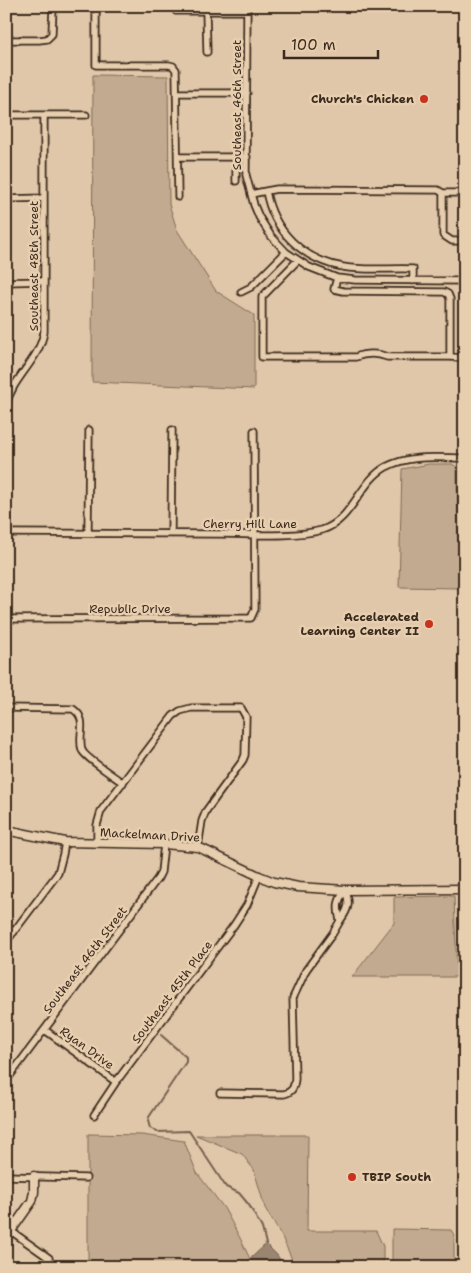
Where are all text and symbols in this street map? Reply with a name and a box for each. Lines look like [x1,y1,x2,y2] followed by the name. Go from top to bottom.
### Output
[284,28,377,60] scale bar
[291,35,336,55] text: 100 m
[229,40,245,170] street label: Southeast 46th Street
[311,91,414,107] place label: Church's Chicken
[418,93,430,105] marker: Church's Chicken
[26,201,42,331] street label: Southeast 48th Street
[203,516,297,532] street label: Cherry Hill Lane
[89,601,171,617] street label: Republic Drive
[301,609,419,639] place label: Accelerated Learning Center II
[423,618,435,630] marker: Accelerated Learning Center II
[100,824,201,846] street label: Mackelman Drive
[39,903,131,1017] street label: Southeast 46th Street
[128,937,216,1047] street label: Southeast 45th Place
[57,1023,117,1073] street label: Ryan Drive
[362,1169,431,1185] place label: TBIP South
[346,1171,358,1183] marker: TBIP South

